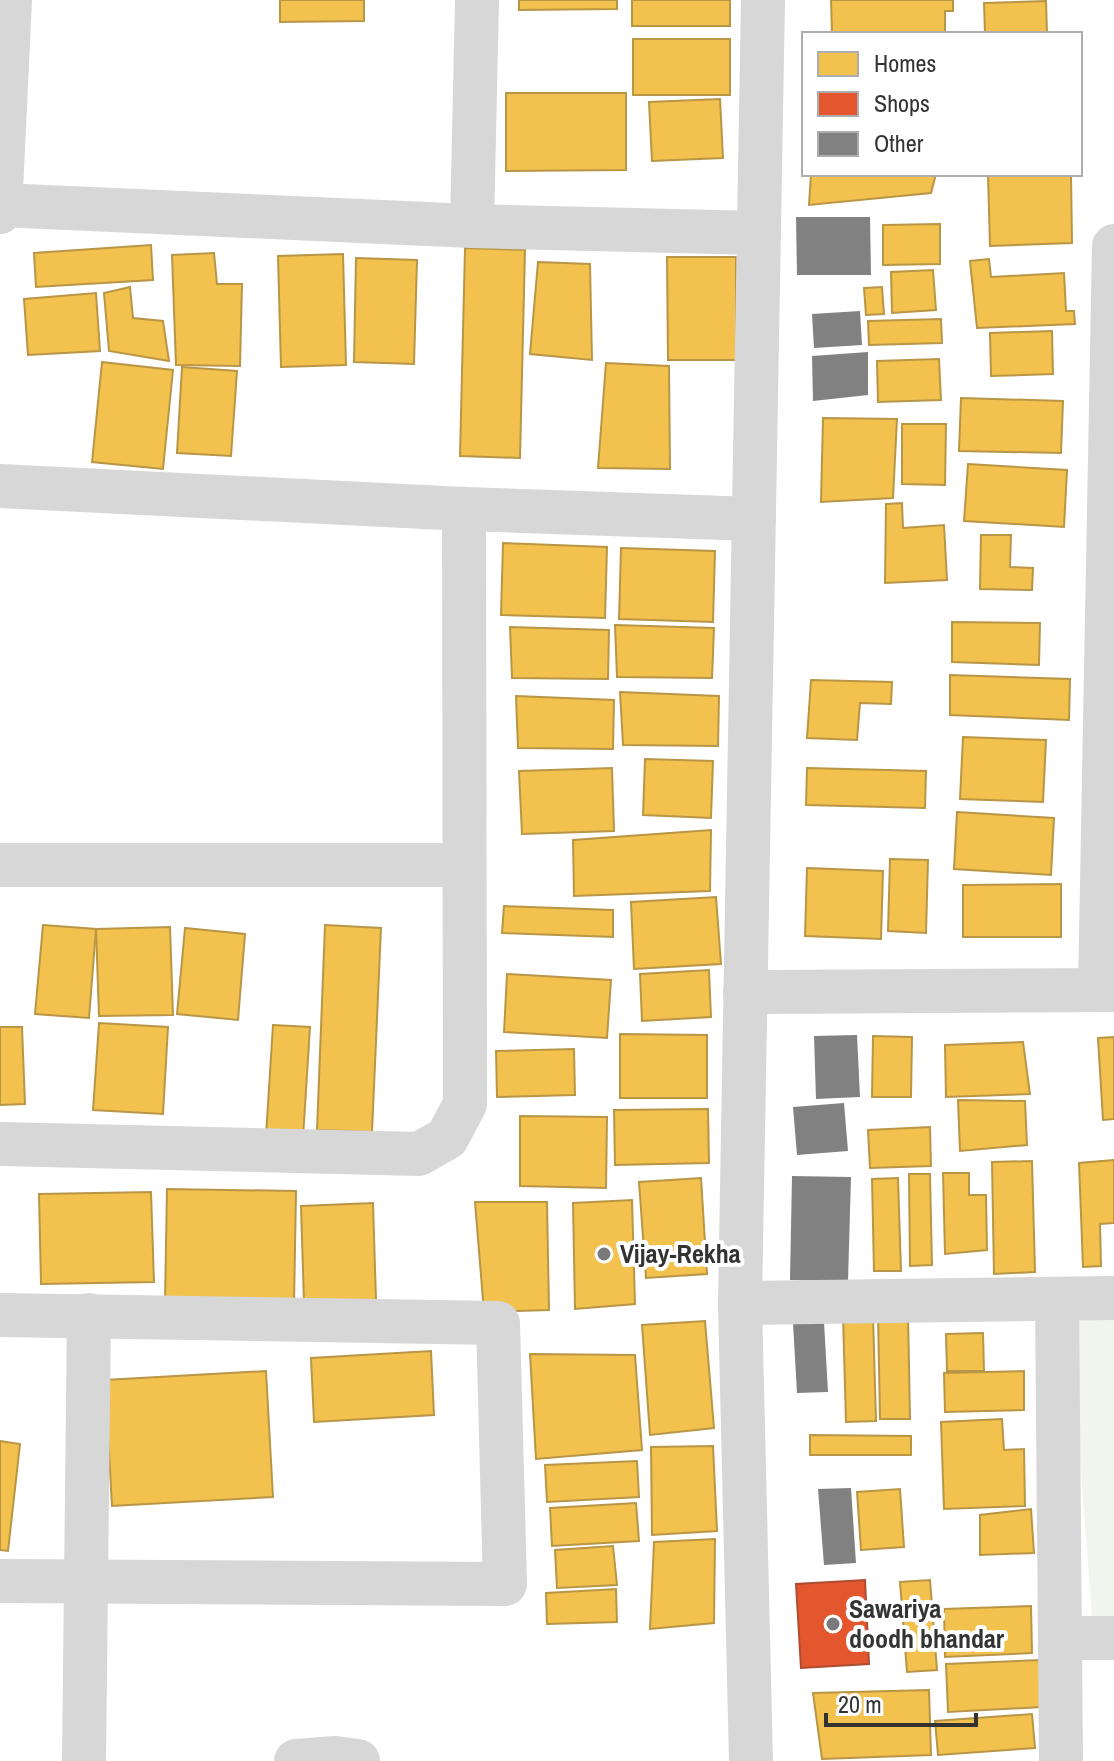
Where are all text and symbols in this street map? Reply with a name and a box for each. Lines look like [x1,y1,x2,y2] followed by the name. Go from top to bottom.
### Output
[802,32,1082,176] legend
[874,47,936,79] text: Homes
[874,87,930,119] text: Shops
[874,127,924,159] text: Other
[620,1236,741,1271] place label: Vijay-Rekha
[595,1245,613,1263] marker: Vijay-Rekha
[849,1591,1005,1656] place label: Sawariya doodh bhandar
[824,1615,842,1633] marker: Sawariya doodh bhandar
[826,1677,976,1727] scale bar
[838,1688,882,1720] text: 20 m

